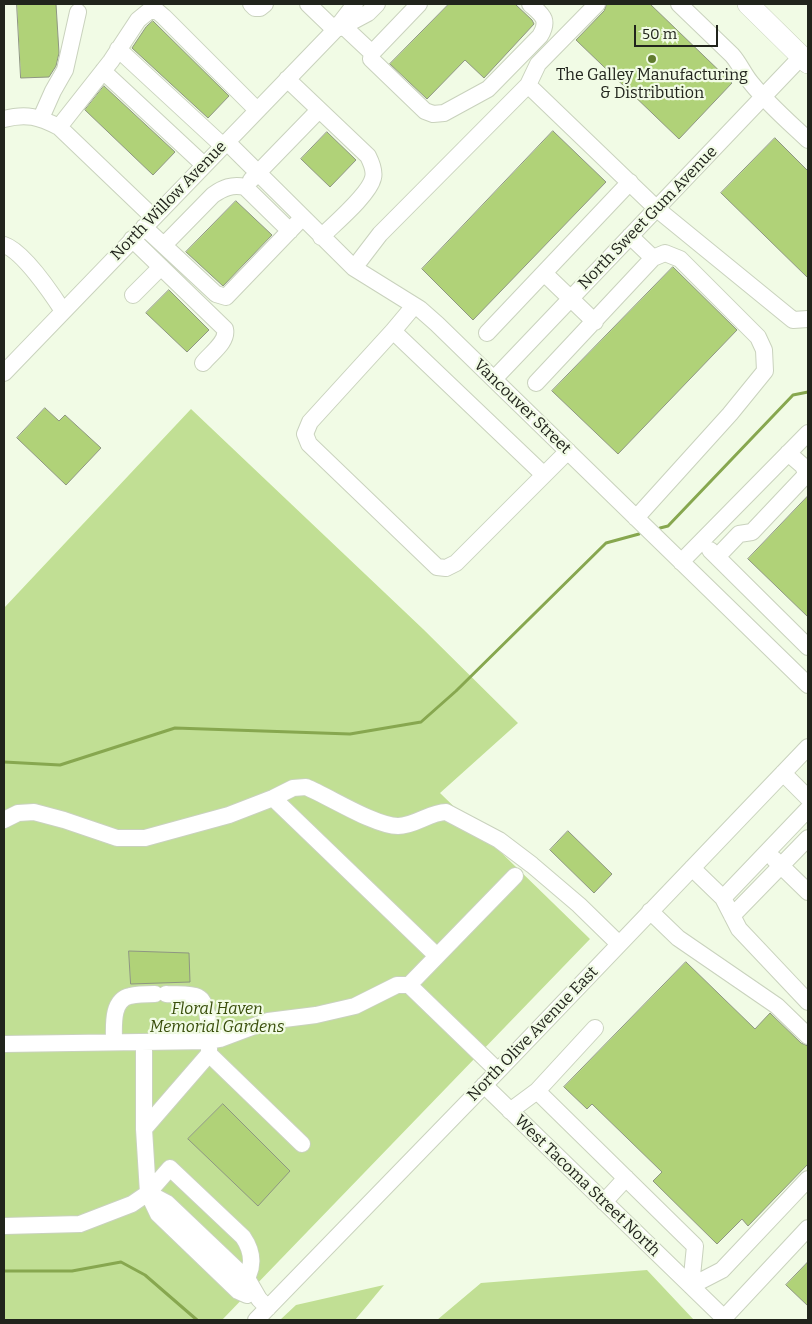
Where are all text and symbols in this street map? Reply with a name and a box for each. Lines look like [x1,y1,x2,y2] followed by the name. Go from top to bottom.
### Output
[637,15,721,47] scale bar
[642,25,677,43] text: 50 m
[646,53,658,65] marker: The Galley Manufacturing & Distribution
[556,66,748,104] place label: The Galley Manufacturing & Distribution
[107,137,231,265] street label: North Willow Avenue
[575,142,721,294] street label: North Sweet Gum Avenue
[469,356,575,458] street label: Vancouver Street
[464,963,602,1105] street label: North Olive Avenue East
[150,1000,284,1038] park label: Floral Haven Memorial Gardens
[510,1111,664,1261] street label: West Tacoma Street North

